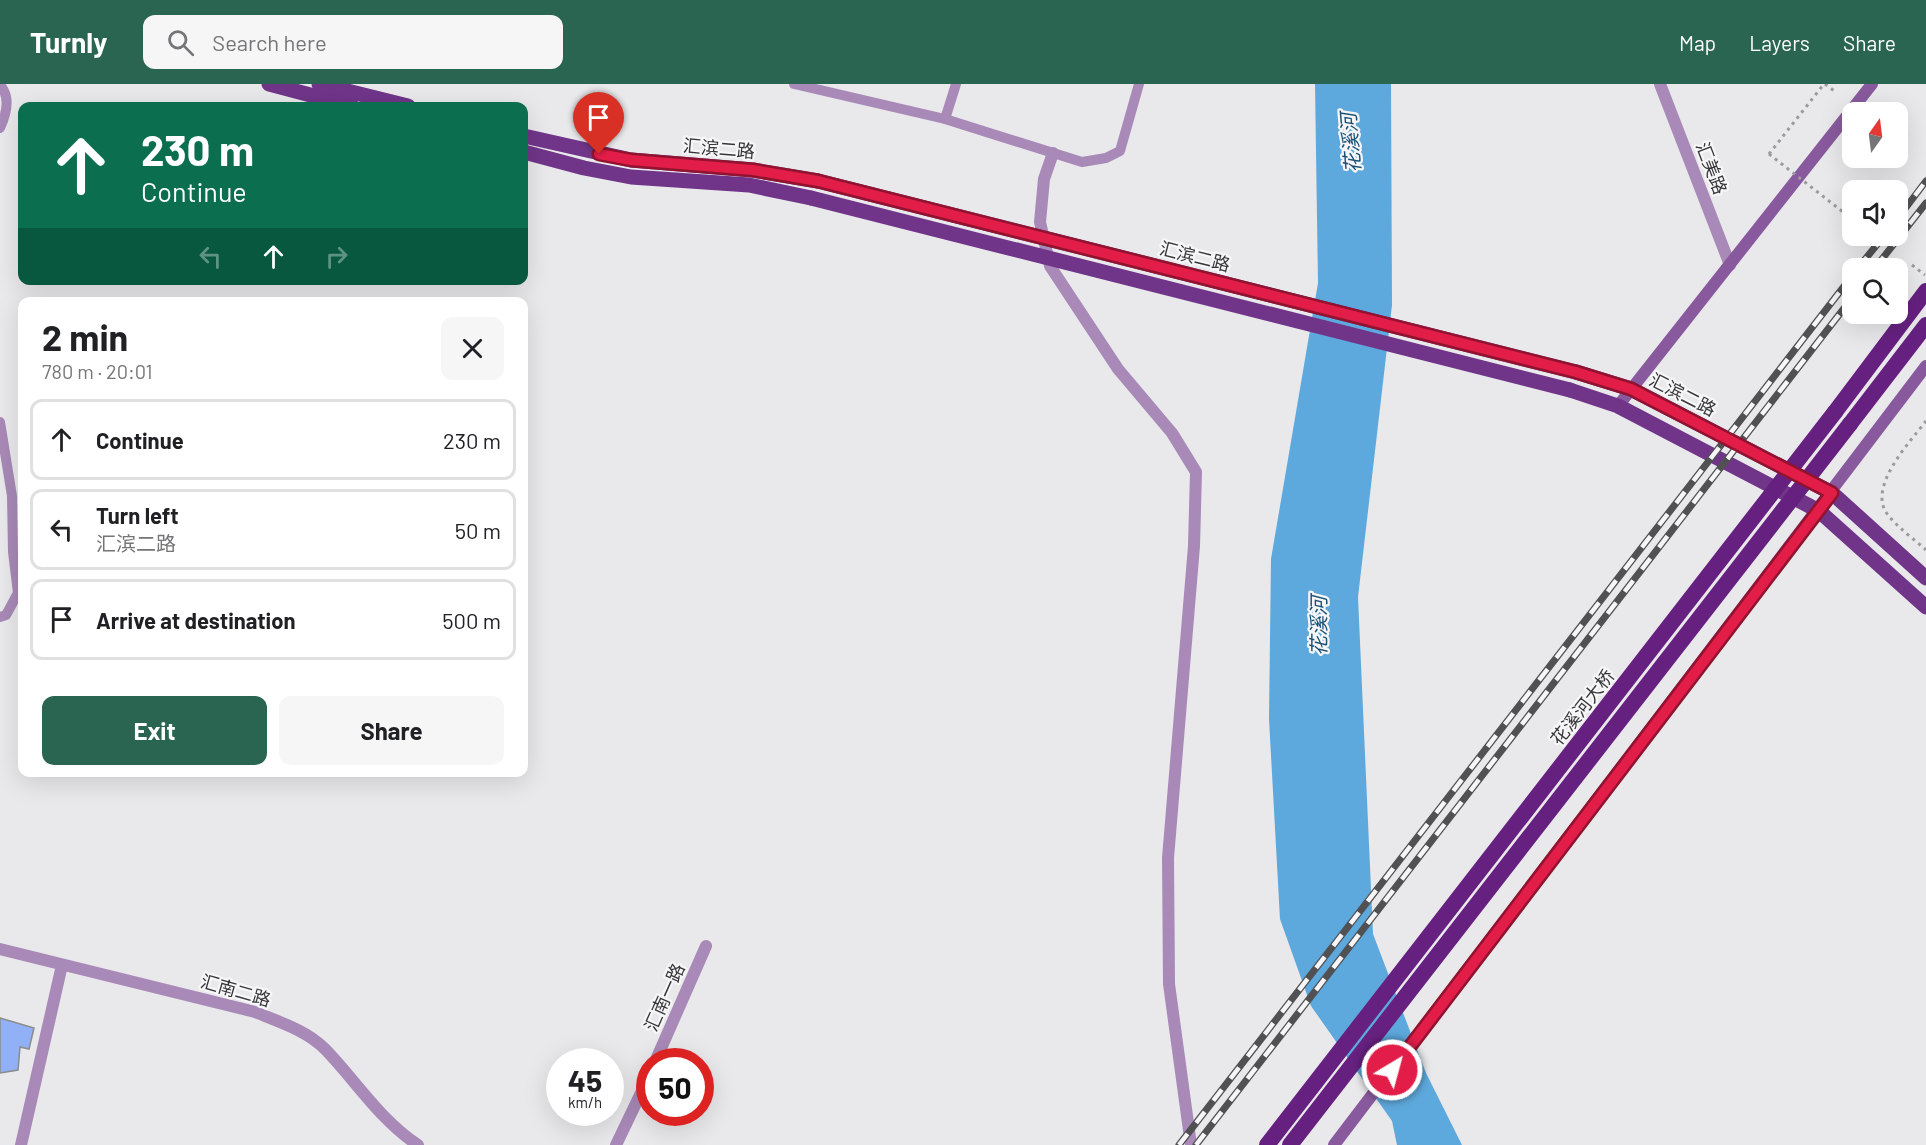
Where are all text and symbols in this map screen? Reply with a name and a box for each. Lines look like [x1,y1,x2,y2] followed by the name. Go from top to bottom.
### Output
[143,15,563,69] search box
[30,25,107,59] text: Turnly
[164,26,197,59] icon: search
[212,29,327,55] text: Search here
[1679,30,1716,55] text: Map
[1749,30,1810,55] text: Layers
[1843,30,1896,55] text: Share
[573,92,624,154] pin
[582,101,615,134] icon: arrive
[1842,102,1908,168] north arrow
[1842,102,1908,324] map controls
[1335,108,1365,174] water label: 花溪河
[141,124,254,174] text: 230 m
[42,126,120,204] icon: ahead
[682,134,756,162] street label: 汇滨二路
[1692,139,1732,197] street label: 汇美路
[141,175,247,207] text: Continue
[1842,180,1908,246] button: sound
[1157,237,1233,275] street label: 汇滨二路
[194,240,227,273] icon: left
[257,240,290,273] icon: ahead
[320,240,353,273] icon: right
[1842,258,1908,324] button: search
[42,315,128,358] text: 2 min
[441,317,504,380] button: close
[42,359,152,383] text: 780 m · 20:01
[1646,368,1720,420] street label: 汇滨二路
[45,423,78,456] icon: ahead
[96,427,184,453] text: Continue
[443,427,501,453] text: 230 m
[96,502,179,528] text: Turn left
[45,513,78,546] icon: left
[455,517,501,543] text: 50 m
[96,531,176,555] text: 汇滨二路
[1306,592,1330,656] water label: 花溪河
[45,603,78,636] icon: arrive
[96,607,295,633] text: Arrive at destination
[442,607,501,633] text: 500 m
[1546,665,1618,749] street label: 花溪河大桥
[42,696,267,765] button: Exit
[279,696,504,765] button: Share
[639,960,689,1034] street label: 汇南一路
[198,970,274,1010] street label: 汇南二路
[1360,1038,1424,1102] position arrow
[636,1048,714,1126] speed limit sign: 50
[568,1062,602,1098] text: 45
[568,1093,602,1111] text: km/h

